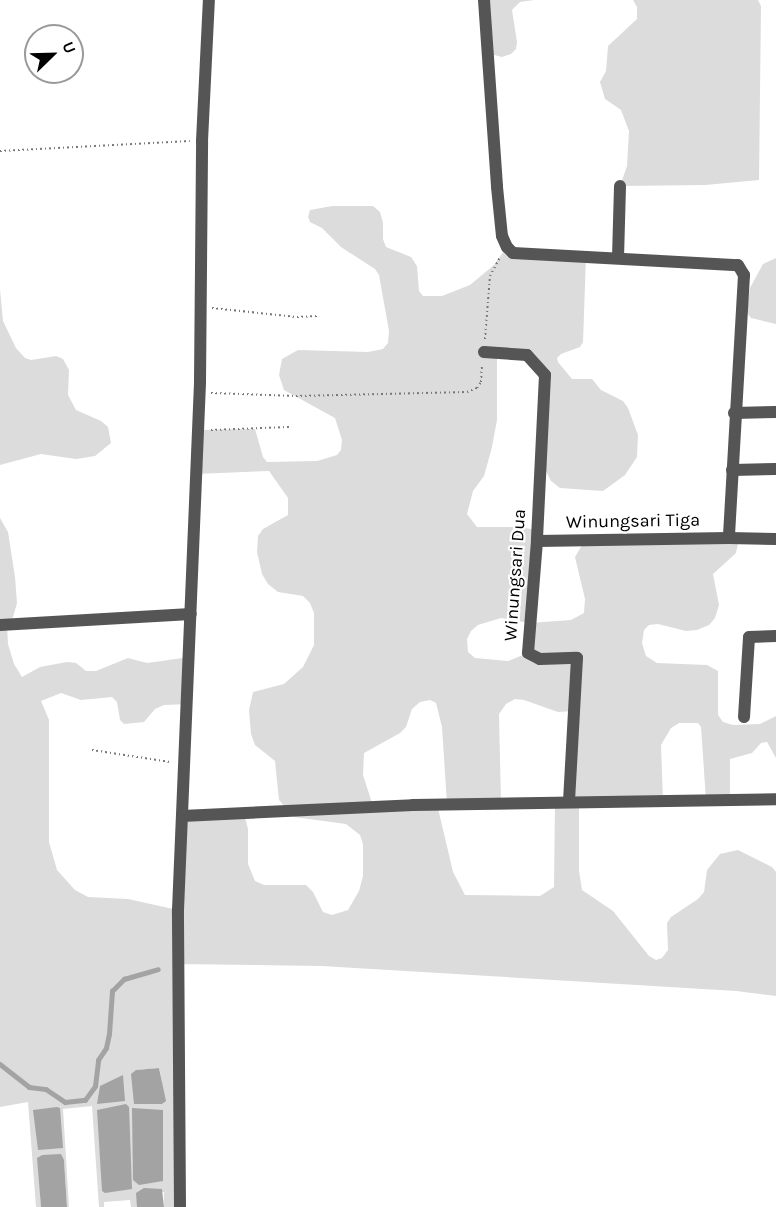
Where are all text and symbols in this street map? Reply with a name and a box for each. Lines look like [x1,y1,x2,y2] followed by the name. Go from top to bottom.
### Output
[24,24,84,84] north arrow
[58,39,80,56] text: U
[500,508,530,642] street label: Winungsari Dua
[566,509,700,533] street label: Winungsari Tiga

